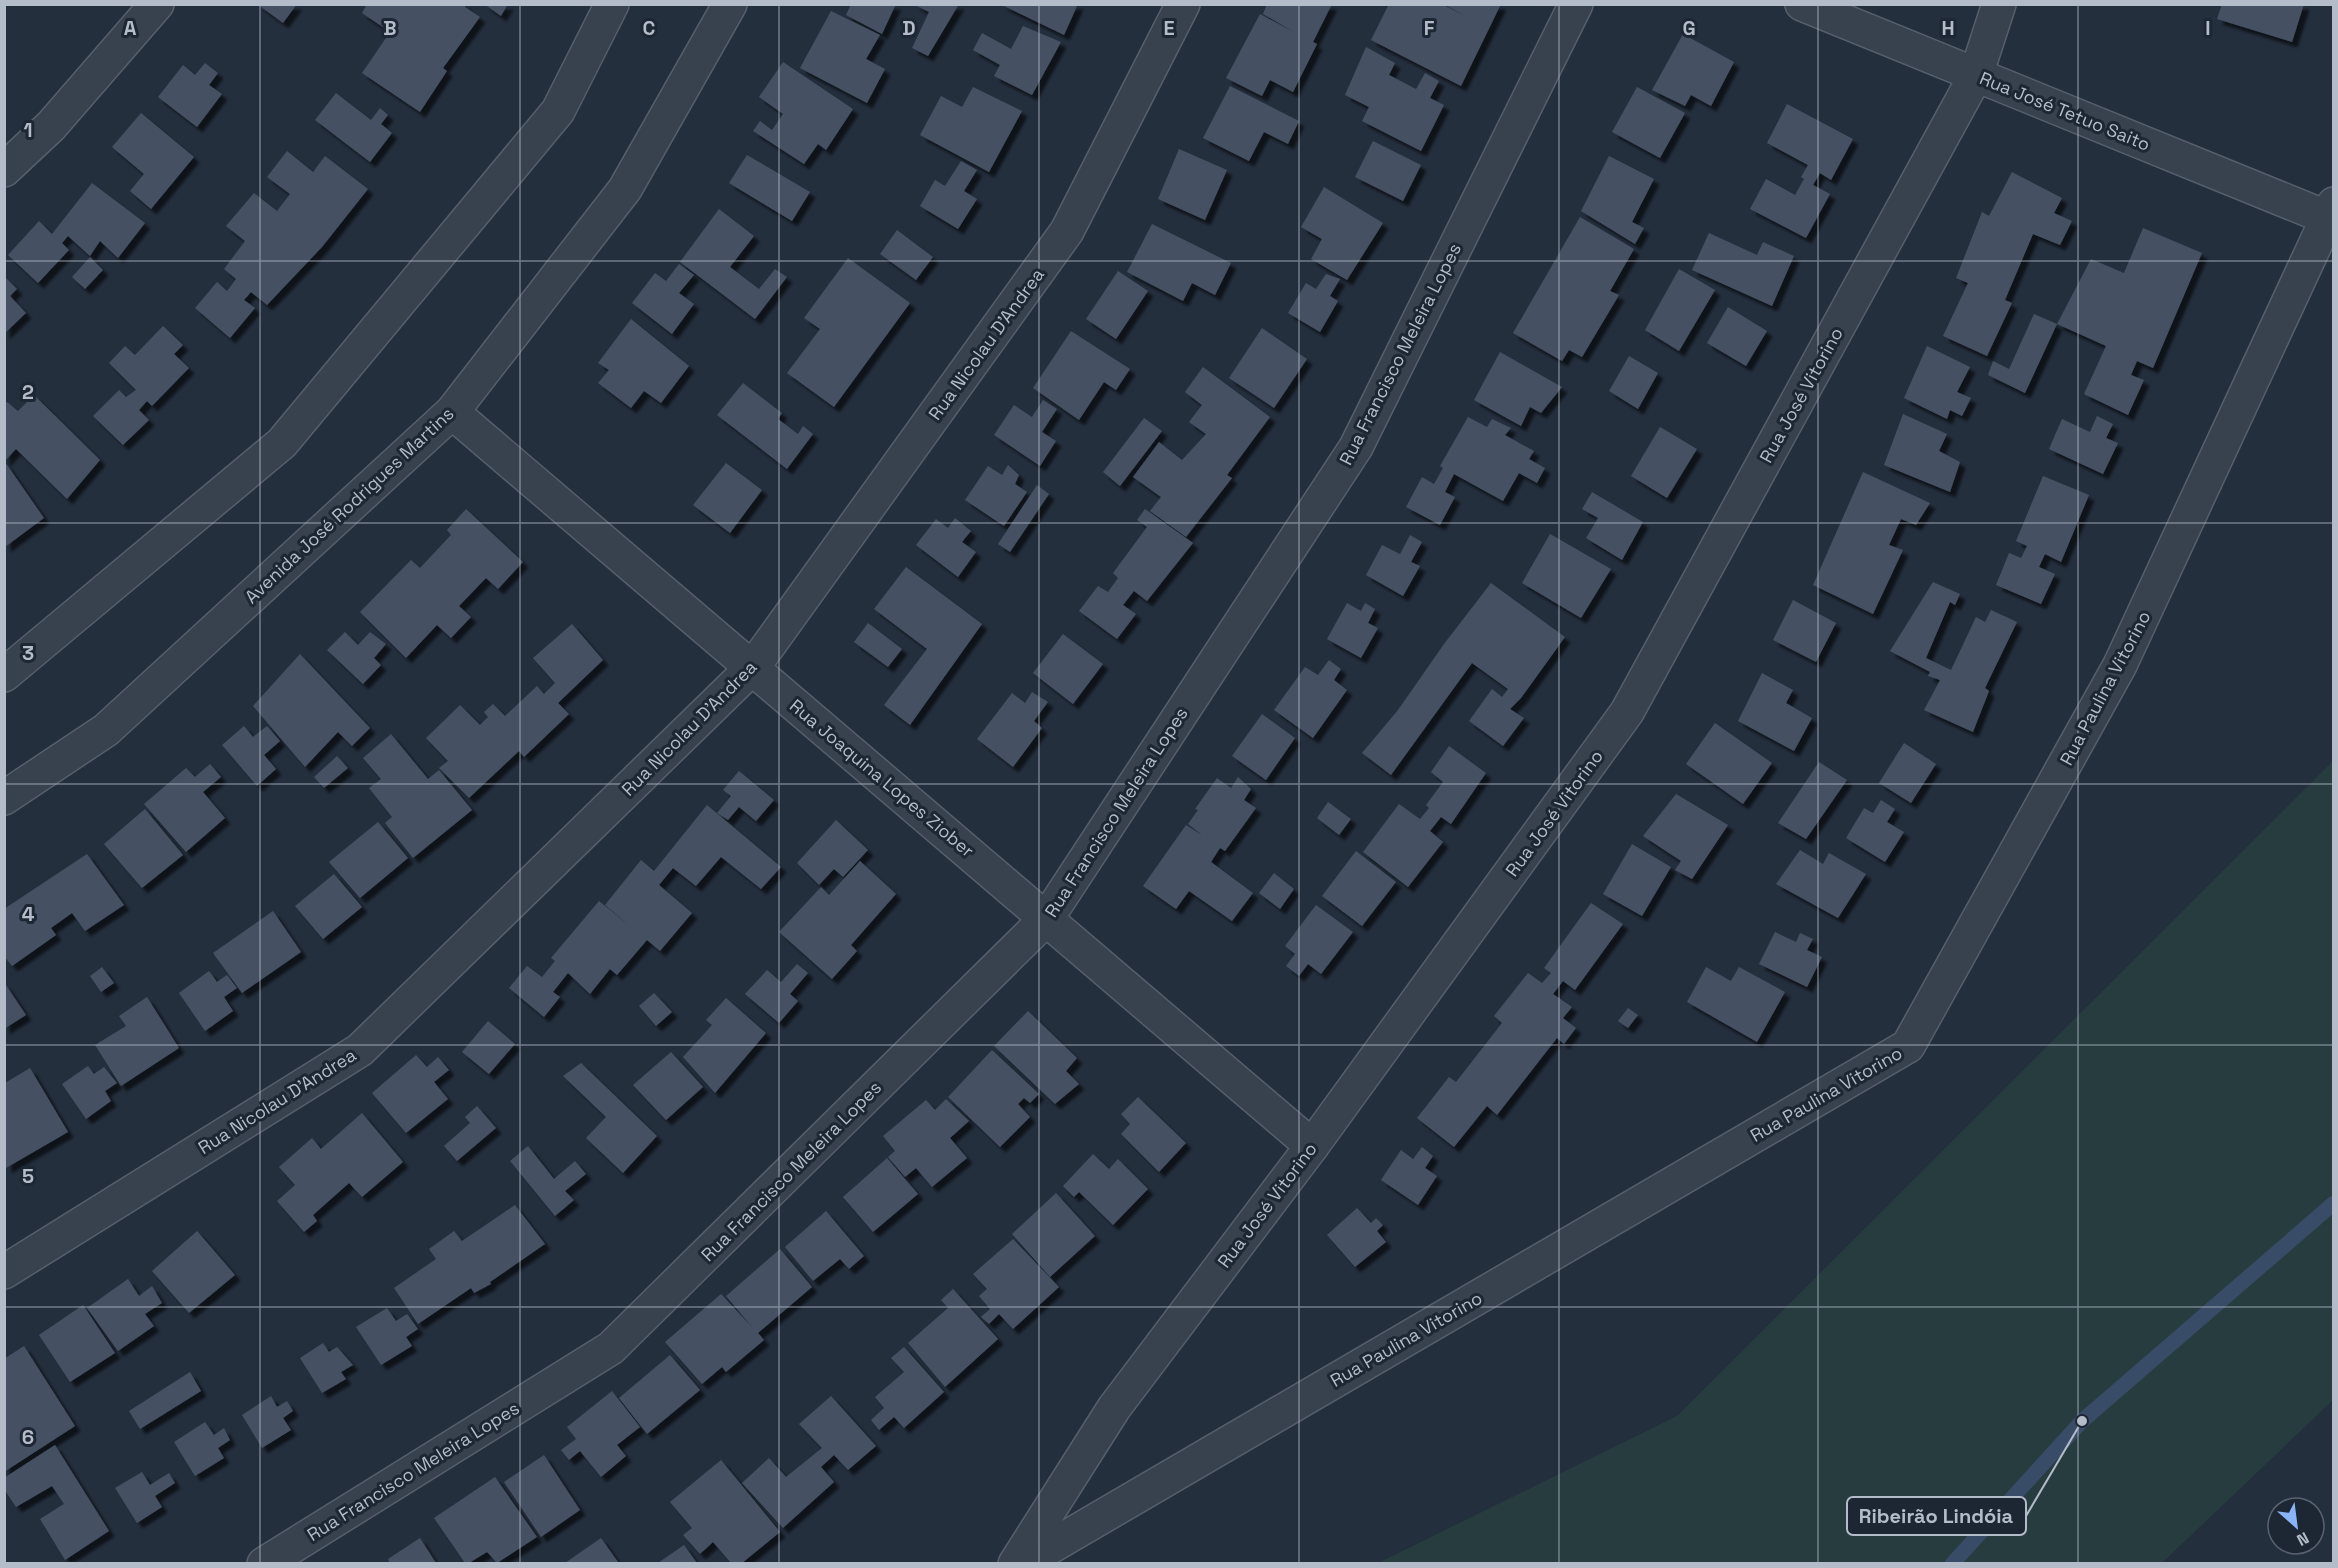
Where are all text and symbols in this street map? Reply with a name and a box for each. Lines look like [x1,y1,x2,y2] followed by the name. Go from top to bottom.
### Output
[124,15,137,41] text: A
[383,15,397,41] text: B
[643,15,656,41] text: C
[902,15,916,41] text: D
[1163,15,1175,41] text: E
[1424,15,1435,41] text: F
[1682,15,1696,41] text: G
[1941,15,1955,41] text: H
[2205,15,2211,41] text: I
[1976,66,2154,156] street label: Rua José Tetuo Saito
[23,117,33,143] text: 1
[1334,239,1466,469] street label: Rua Francisco Meleira Lopes
[923,264,1049,424] street label: Rua Nicolau D'Andrea
[1754,323,1848,467] street label: Rua José Vitorino
[22,379,34,405] text: 2
[240,402,458,608] street label: Avenida José Rodrigues Martins
[2055,607,2155,769] street label: Rua Paulina Vitorino
[22,640,34,666] text: 3
[617,656,761,800] street label: Rua Nicolau D'Andrea
[785,694,979,862] street label: Rua Joaquina Lopes Ziober
[1039,703,1193,921] street label: Rua Francisco Meleira Lopes
[1500,745,1608,881] street label: Rua José Vitorino
[22,901,35,927] text: 4
[1746,1041,1906,1147] street label: Rua Paulina Vitorino
[194,1043,360,1159] street label: Rua Nicolau D'Andrea
[696,1076,886,1266] street label: Rua Francisco Meleira Lopes
[1212,1138,1322,1272] street label: Rua José Vitorino
[22,1163,34,1189] text: 5
[1326,1286,1486,1392] street label: Rua Paulina Vitorino
[303,1396,523,1546] street label: Rua Francisco Meleira Lopes
[22,1424,34,1450] text: 6
[2266,1496,2326,1556] north arrow
[1847,1497,2026,1535] callout: Ribeirão Lindóia
[1859,1503,2014,1529] text: Ribeirão Lindóia
[2293,1527,2312,1551] text: N

